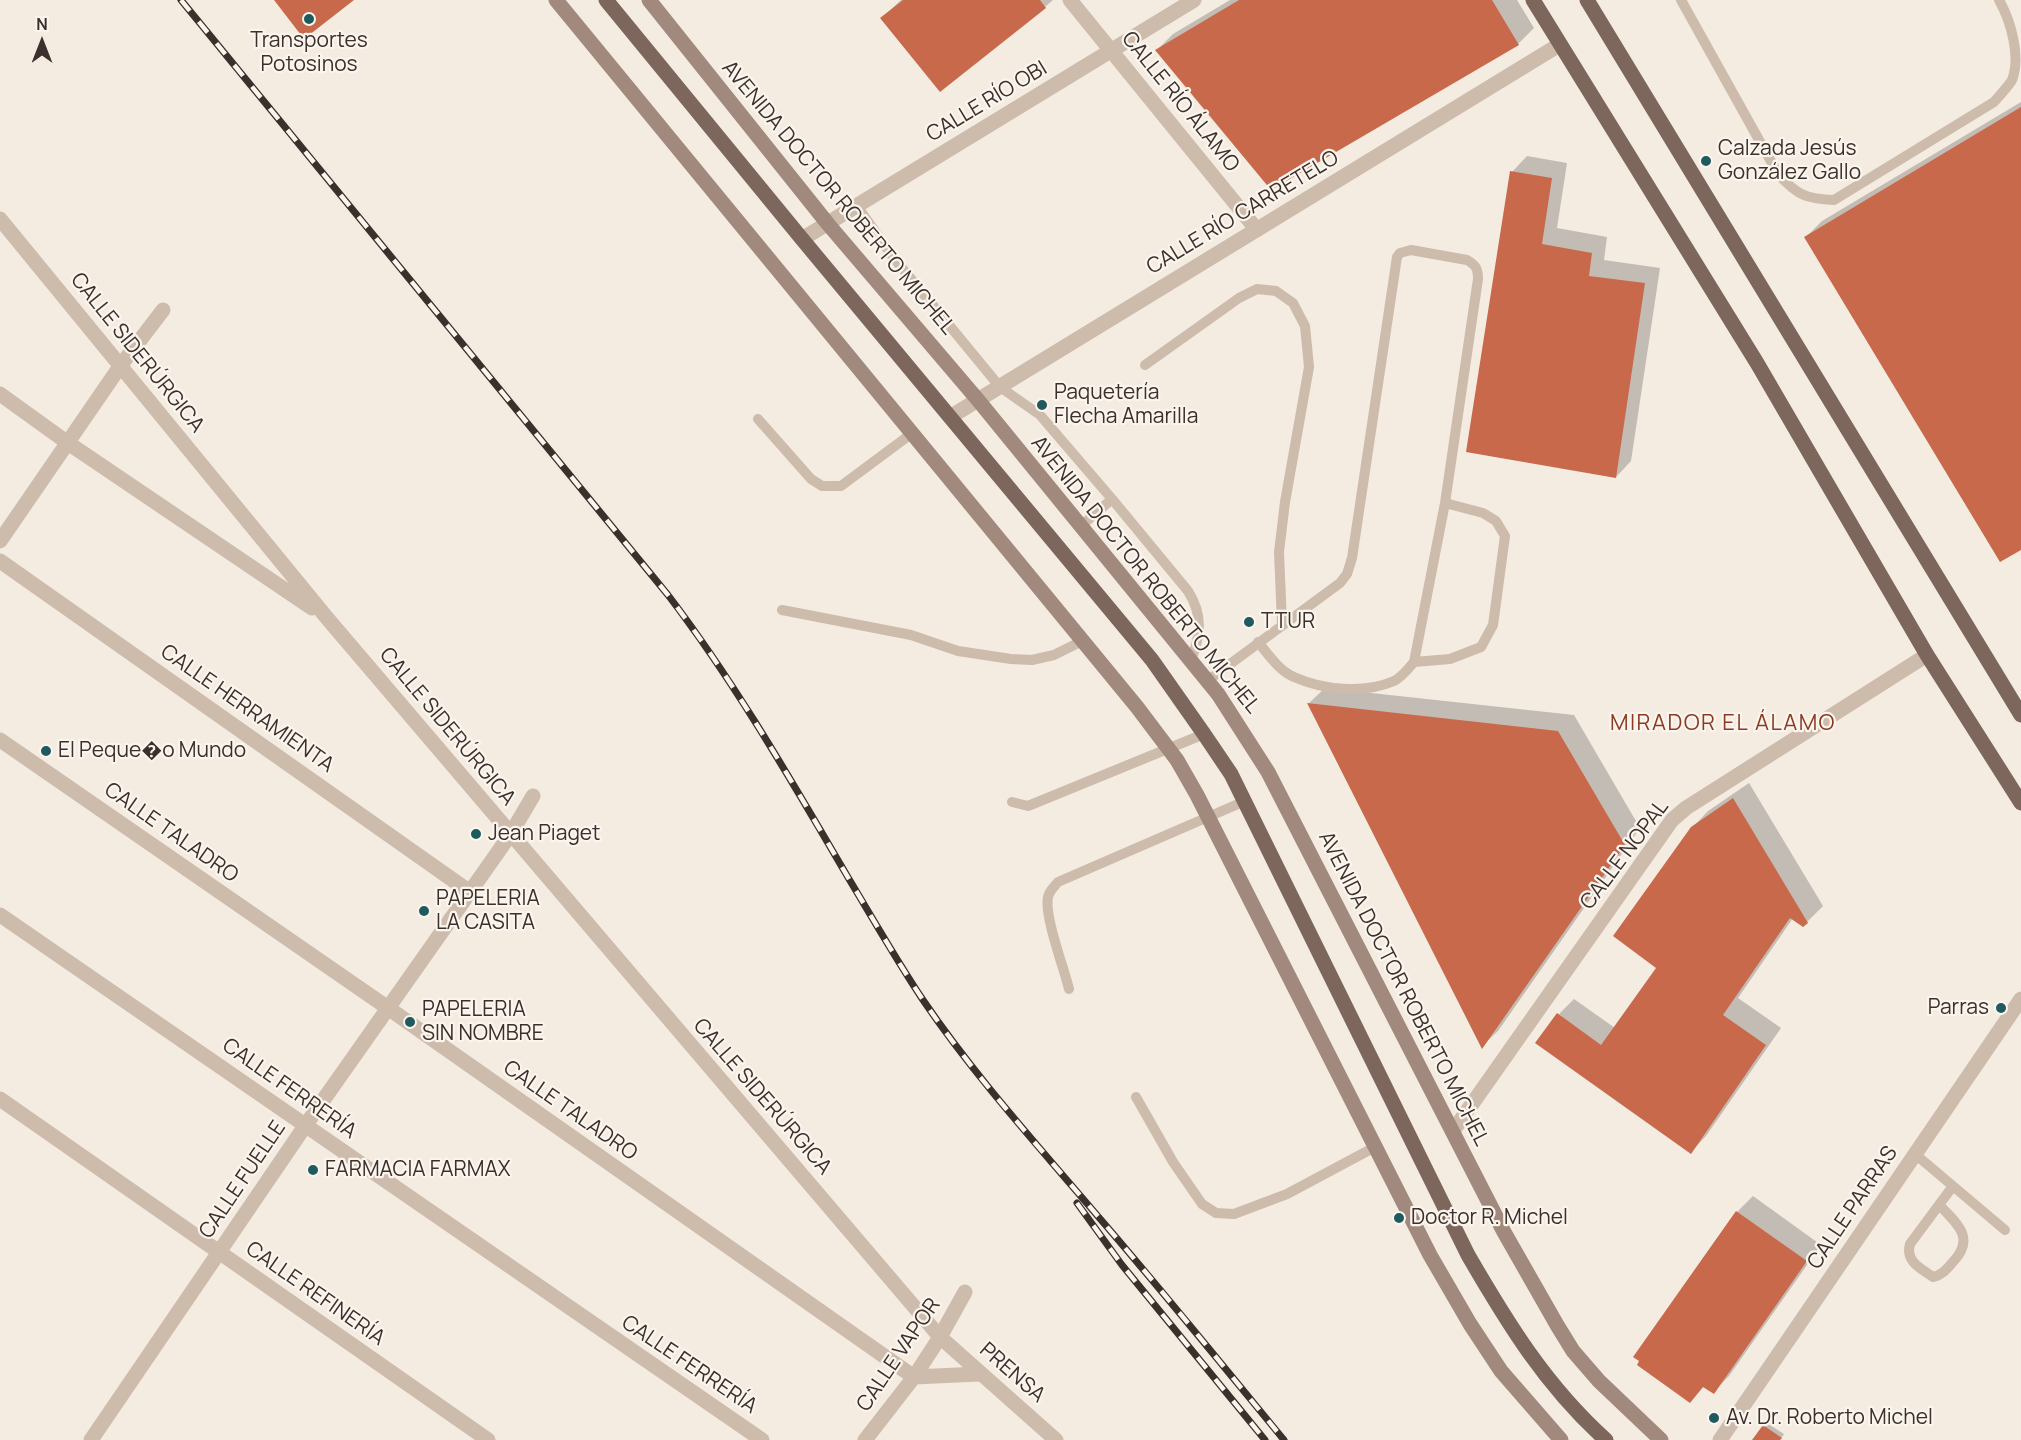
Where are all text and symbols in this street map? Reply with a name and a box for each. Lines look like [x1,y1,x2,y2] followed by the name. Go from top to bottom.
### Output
[12,12,72,72] north arrow
[302,12,316,26] marker: Transportes Potosinos
[36,13,48,35] text: N
[1116,27,1244,177] street label: CALLE RÍO ÁLAMO
[250,28,368,78] place label: Transportes Potosinos
[716,56,960,340] street label: AVENIDA DOCTOR ROBERTO MICHEL
[922,56,1052,148] street label: CALLE RÍO OBI
[1718,136,1861,186] place label: Calzada Jesús González Gallo
[1142,146,1344,280] street label: CALLE RÍO CARRETELO
[1699,154,1713,168] marker: Calzada Jesús González Gallo
[65,268,209,438] street label: CALLE SIDERÚRGICA
[1054,380,1198,430] place label: Paquetería Flecha Amarilla
[1035,398,1049,412] marker: Paquetería Flecha Amarilla
[1025,431,1265,719] street label: AVENIDA DOCTOR ROBERTO MICHEL
[1261,609,1315,635] place label: TTUR
[1242,615,1256,629] marker: TTUR
[155,640,339,778] street label: CALLE HERRAMIENTA
[374,643,520,811] street label: CALLE SIDERÚRGICA
[1610,711,1836,737] district label: MIRADOR EL ÁLAMO
[58,738,246,764] place label: El Peque�o Mundo
[39,744,53,758] marker: El Peque�o Mundo
[99,778,243,888] street label: CALLE TALADRO
[1576,795,1674,915] street label: CALLE NOPAL
[488,821,601,847] place label: Jean Piaget
[469,827,483,841] marker: Jean Piaget
[1312,828,1494,1150] street label: AVENIDA DOCTOR ROBERTO MICHEL
[436,886,540,936] place label: PAPELERIA LA CASITA
[417,904,431,918] marker: PAPELERIA LA CASITA
[1928,995,1989,1021] place label: Parras
[422,997,544,1047] place label: PAPELERIA SIN NOMBRE
[1994,1001,2008,1015] marker: Parras
[687,1014,837,1180] street label: CALLE SIDERÚRGICA
[403,1015,417,1029] marker: PAPELERIA SIN NOMBRE
[217,1033,361,1145] street label: CALLE FERRERÍA
[498,1056,642,1166] street label: CALLE TALADRO
[194,1116,292,1244] street label: CALLE FUELLE
[1803,1142,1903,1274] street label: CALLE PARRAS
[325,1157,510,1183] place label: FARMACIA FARMAX
[306,1163,320,1177] marker: FARMACIA FARMAX
[1411,1205,1568,1231] place label: Doctor R. Michel
[1392,1211,1406,1225] marker: Doctor R. Michel
[241,1237,389,1351] street label: CALLE REFINERÍA
[852,1294,946,1416] street label: CALLE VAPOR
[616,1310,762,1420] street label: CALLE FERRERÍA
[974,1338,1050,1408] street label: PRENSA
[1726,1405,1933,1431] place label: Av. Dr. Roberto Michel
[1707,1411,1721,1425] marker: Av. Dr. Roberto Michel

